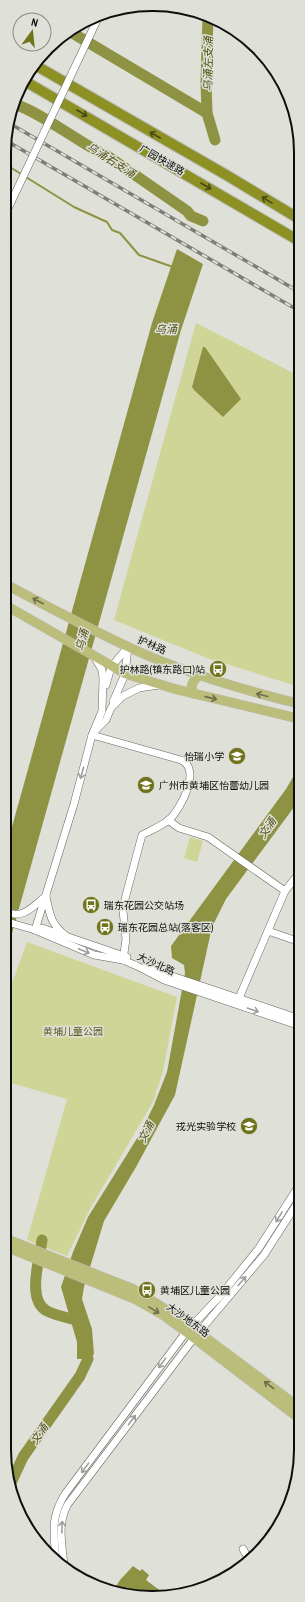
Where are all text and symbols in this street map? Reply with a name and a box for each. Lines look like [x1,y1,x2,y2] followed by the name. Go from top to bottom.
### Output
[12,12,52,52] north arrow
[30,15,40,30] text: N
[201,34,216,92] water label: 乌涌左支涌
[76,109,88,117] one-way arrow
[149,130,161,138] one-way arrow
[84,139,140,182] water label: 乌涌右支涌
[137,142,187,178] street label: 广园快速路
[200,182,212,190] one-way arrow
[262,196,273,204] one-way arrow
[155,322,179,336] water label: 乌涌
[32,597,44,604] one-way arrow
[72,626,92,652] water label: 乌涌
[136,633,168,657] street label: 护林路
[208,659,228,679] bus stop icon: 护林路(镇东路口)站
[120,663,205,676] place label: 护林路(镇东路口)站
[256,690,269,698] one-way arrow
[204,694,217,702] one-way arrow
[227,746,247,766] school or university icon: 怡瑞小学
[184,750,224,763] place label: 怡瑞小学
[78,766,85,779] one-way arrow
[136,775,156,795] school or university icon: 广州市黄埔区怡蕾幼儿园
[159,779,269,792] place label: 广州市黄埔区怡蕾幼儿园
[255,813,280,841] water label: 文涌
[81,895,101,915] bus stop icon: 瑞东花园公交站场
[104,899,184,912] place label: 瑞东花园公交站场
[95,917,115,937] bus stop icon: 瑞东花园总站(落客区)
[118,921,214,934] place label: 瑞东花园总站(落客区)
[77,948,89,955] one-way arrow
[135,950,177,978] street label: 大沙北路
[246,1007,259,1014] one-way arrow
[43,1025,103,1038] park label: 黄埔儿童公园
[239,1116,259,1136] school or university icon: 戎光实验学校
[135,1117,158,1145] water label: 文涌
[176,1120,236,1133] place label: 戎光实验学校
[275,1211,283,1223] one-way arrow
[238,1276,247,1287] one-way arrow
[137,1280,157,1300] bus stop icon: 黄埔区儿童公园
[160,1284,230,1297] place label: 黄埔区儿童公园
[164,1300,212,1340] street label: 大沙地东路
[148,1307,160,1315] one-way arrow
[158,1358,167,1369] one-way arrow
[263,1380,274,1389] one-way arrow
[128,1414,136,1425] one-way arrow
[27,1419,52,1447] water label: 文涌
[80,1462,89,1473] one-way arrow
[58,1521,65,1534] one-way arrow

